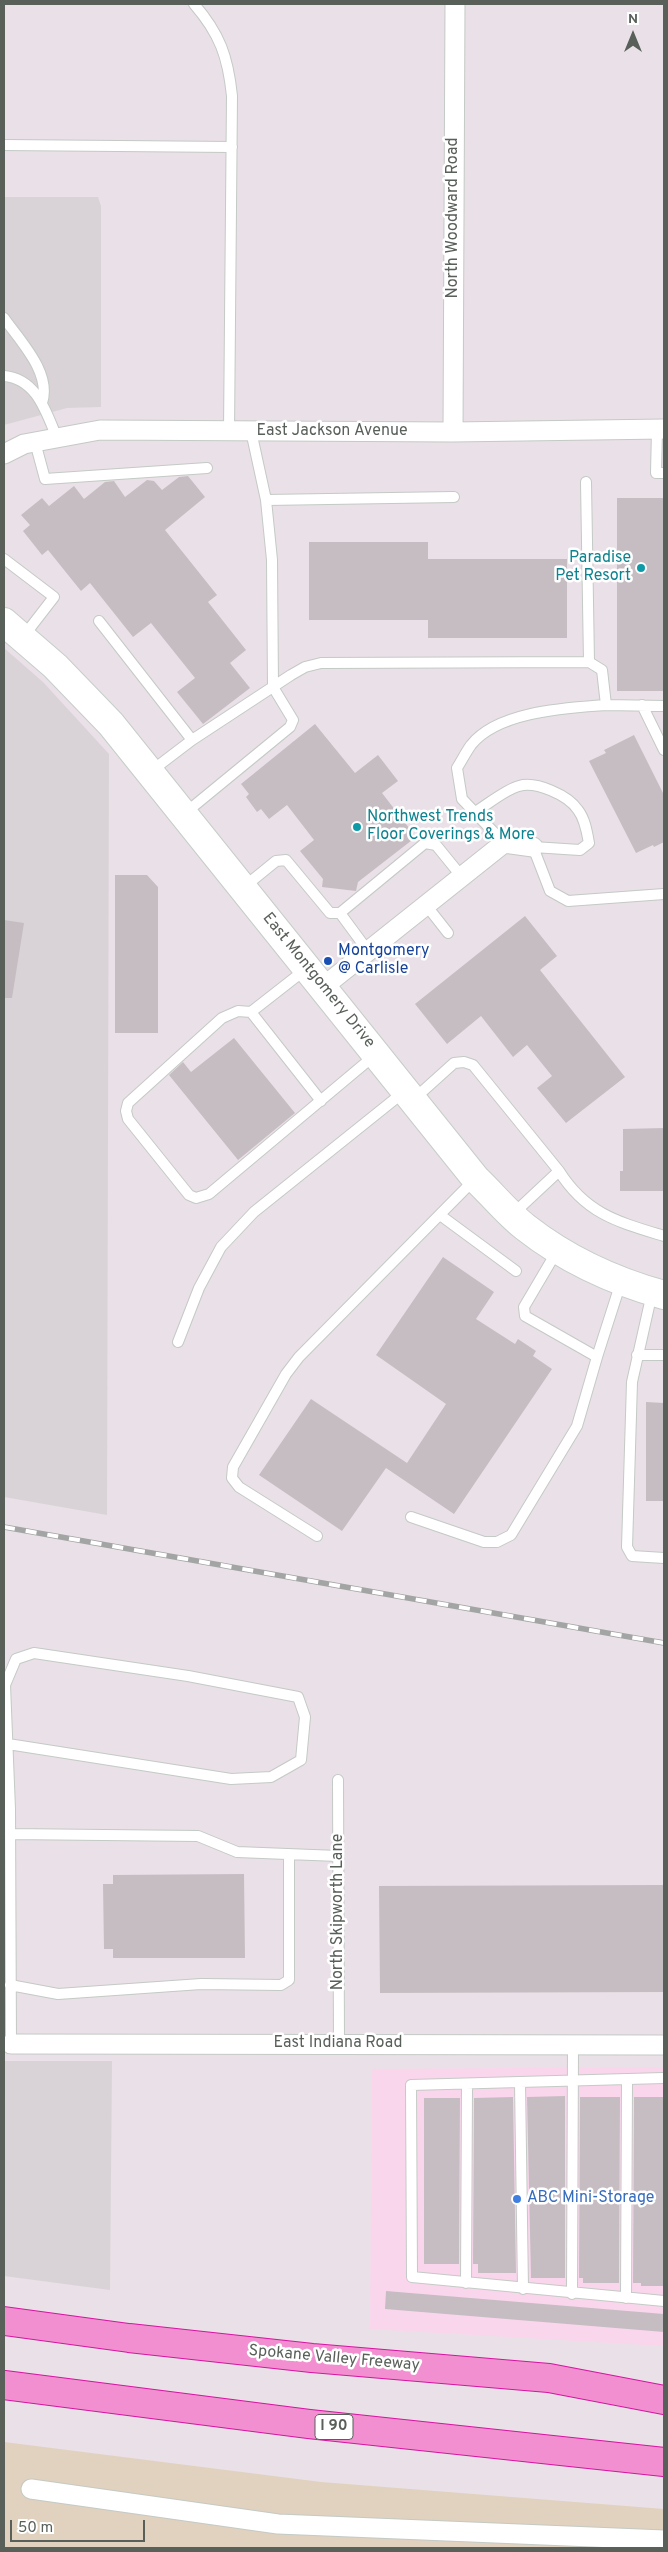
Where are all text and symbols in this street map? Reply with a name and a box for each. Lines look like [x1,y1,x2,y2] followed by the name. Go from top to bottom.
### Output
[608,10,658,60] north arrow
[628,11,638,28] text: N
[444,137,464,299] street label: North Woodward Road
[256,422,408,442] street label: East Jackson Avenue
[555,549,631,587] place label: Paradise Pet Resort
[635,562,647,574] marker: Paradise Pet Resort
[367,808,535,846] place label: Northwest Trends Floor Coverings & More
[351,821,363,833] marker: Northwest Trends Floor Coverings & More
[258,910,378,1052] street label: East Montgomery Drive
[338,942,430,980] place label: Montgomery @ Carlisle
[322,955,334,967] marker: Montgomery @ Carlisle
[329,1834,349,1990] street label: North Skipworth Lane
[274,2034,402,2054] street label: East Indiana Road
[527,2189,654,2209] place label: ABC Mini-Storage
[511,2193,523,2205] marker: ABC Mini-Storage
[248,2342,420,2376] street label: Spokane Valley Freeway
[315,2414,353,2440] road number: I 90
[12,2510,148,2542] scale bar
[18,2519,53,2538] text: 50 m

